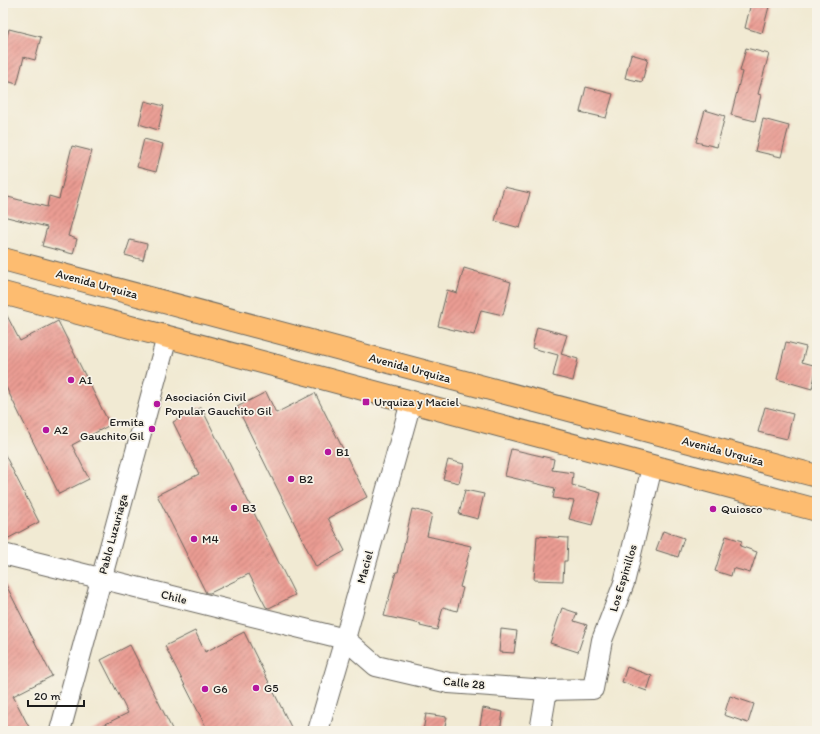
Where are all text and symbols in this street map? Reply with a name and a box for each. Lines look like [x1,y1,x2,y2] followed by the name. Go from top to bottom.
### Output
[55,266,140,302] street label: Avenida Urquiza
[368,350,453,386] street label: Avenida Urquiza
[79,373,93,387] place label: A1
[66,375,76,385] marker: A1
[165,390,272,418] place label: Asociación Civil Popular Gauchito Gil
[374,395,459,409] place label: Urquiza y Maciel
[361,397,371,407] marker: Urquiza y Maciel
[152,399,162,409] marker: Asociación Civil Popular Gauchito Gil
[80,415,145,443] place label: Ermita Gauchito Gil
[54,423,69,437] place label: A2
[147,424,157,434] marker: Ermita Gauchito Gil
[41,425,51,435] marker: A2
[681,433,766,469] street label: Avenida Urquiza
[336,445,350,459] place label: B1
[323,447,333,457] marker: B1
[299,472,314,486] place label: B2
[286,474,296,484] marker: B2
[96,492,131,576] street label: Pablo Luzuriaga
[242,501,257,515] place label: B3
[721,502,762,516] place label: Quiosco
[229,503,239,513] marker: B3
[708,504,718,514] marker: Quiosco
[202,532,219,546] place label: M4
[189,534,199,544] marker: M4
[606,543,640,613] street label: Los Espinillos
[354,548,376,585] street label: Maciel
[160,587,189,607] street label: Chile
[442,674,486,692] street label: Calle 28
[264,681,279,695] place label: G5
[28,682,84,708] scale bar
[213,682,228,696] place label: G6
[251,683,261,693] marker: G5
[200,684,210,694] marker: G6
[34,689,61,703] text: 20 m

